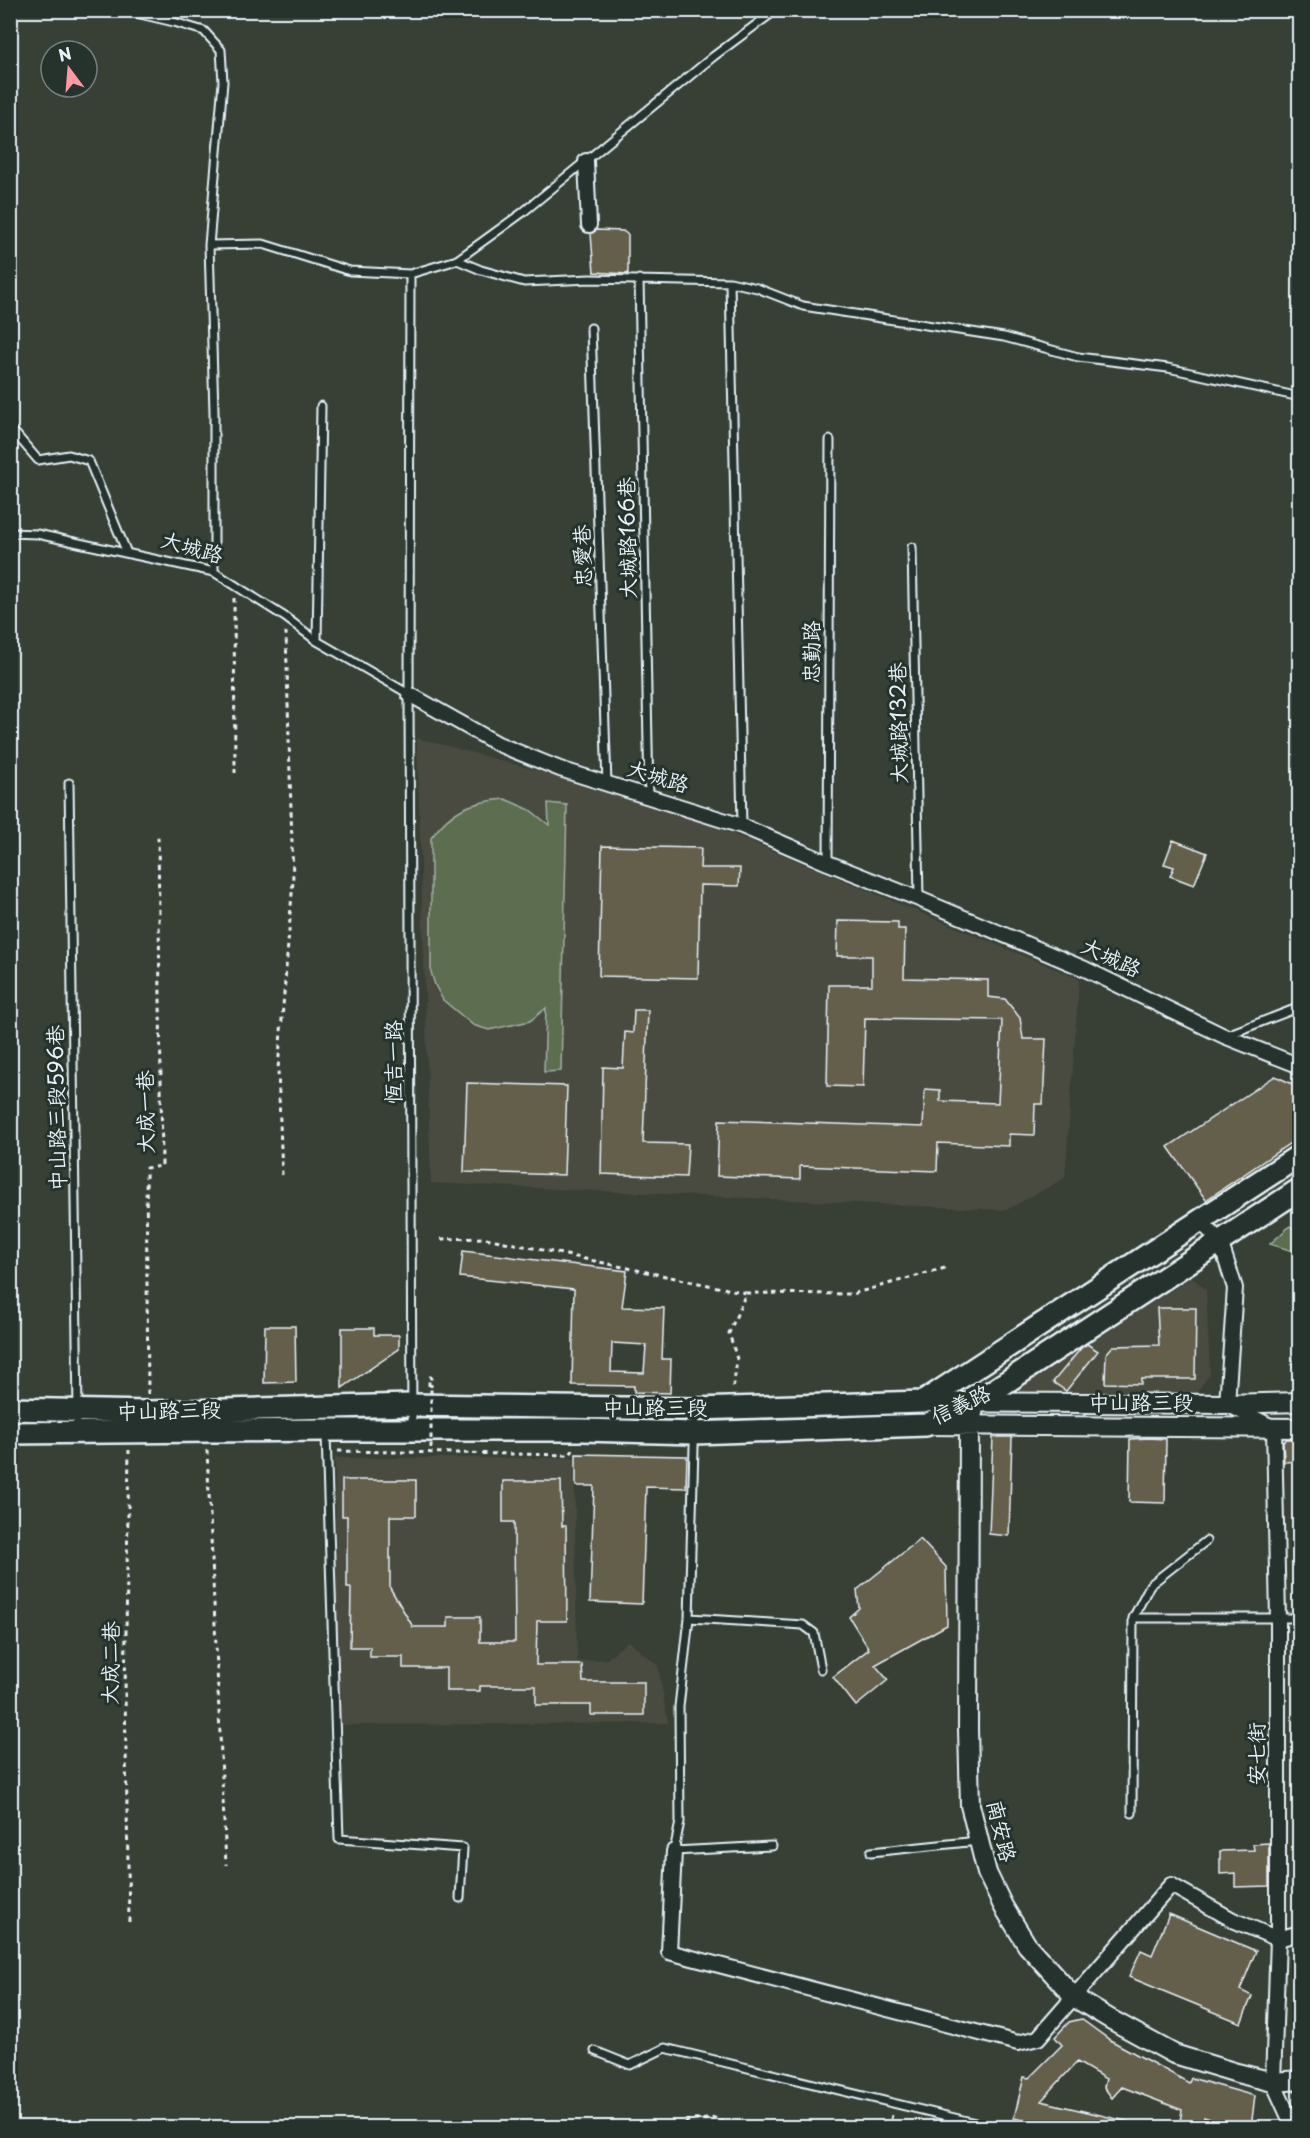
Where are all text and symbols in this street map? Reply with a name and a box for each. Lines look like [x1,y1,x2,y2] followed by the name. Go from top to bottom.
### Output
[39,39,99,99] north arrow
[55,40,74,67] text: N
[609,477,643,600] street label: 大城路166巷
[158,522,227,570] street label: 大城路
[564,524,598,588] street label: 忠愛巷
[794,621,826,684] street label: 忠勤路
[880,662,914,784] street label: 大城路132巷
[624,751,693,800] street label: 大城路
[1077,928,1147,984] street label: 大城路
[376,1020,408,1104] street label: 恆吉一路
[38,1025,72,1192] street label: 中山路三段596巷
[127,1070,161,1154] street label: 大成一巷
[925,1375,995,1431] street label: 信義路
[1089,1385,1194,1417] street label: 中山路三段
[603,1390,708,1422] street label: 中山路三段
[116,1392,222,1426] street label: 中山路三段
[92,1621,126,1705] street label: 大成二巷
[1239,1723,1271,1786] street label: 安七街
[980,1796,1026,1865] street label: 南安路

